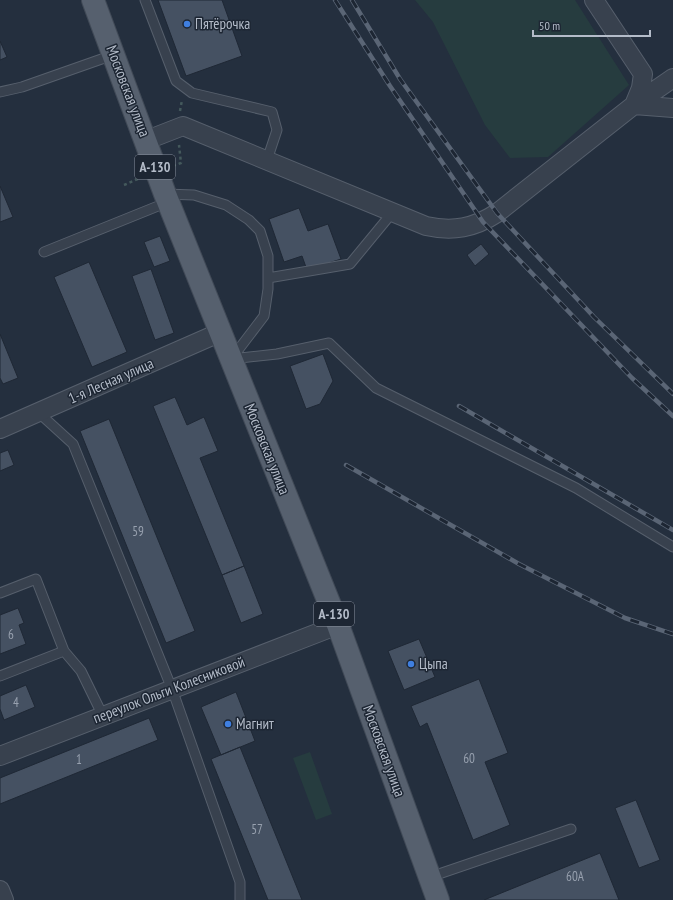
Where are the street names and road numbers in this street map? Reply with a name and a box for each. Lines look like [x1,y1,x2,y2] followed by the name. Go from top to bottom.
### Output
[102,42,155,139] street label: Московская улица
[135,155,175,179] road number: А-130
[65,353,156,408] street label: 1-я Лесная улица
[241,401,294,497] street label: Московская улица
[314,602,354,626] road number: А-130
[90,652,247,727] street label: переулок Ольги Колесниковой
[359,702,410,799] street label: Московская улица

